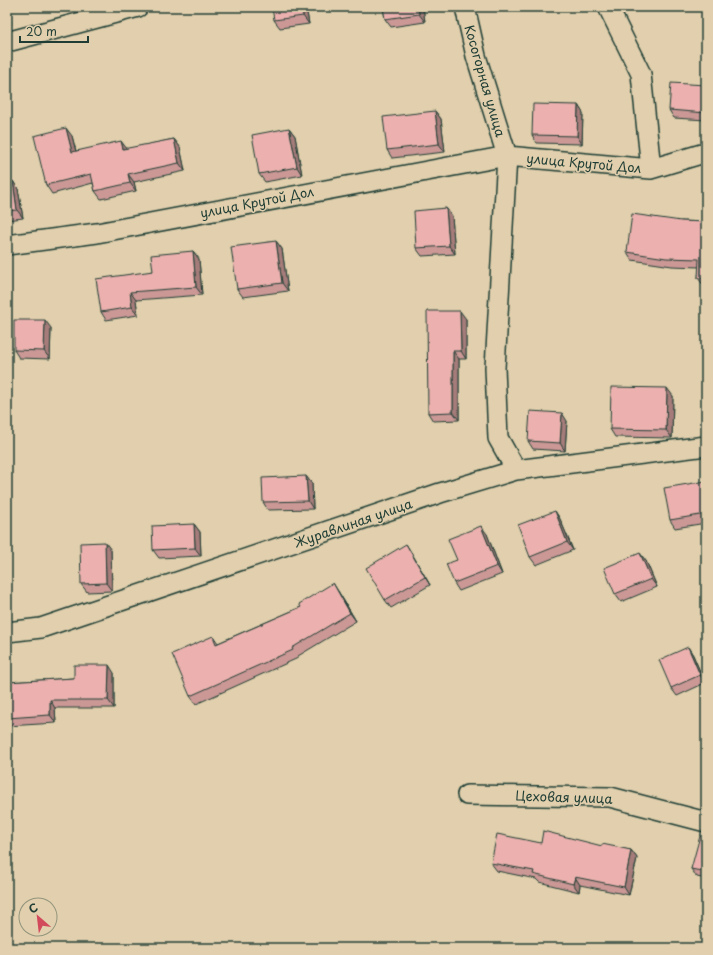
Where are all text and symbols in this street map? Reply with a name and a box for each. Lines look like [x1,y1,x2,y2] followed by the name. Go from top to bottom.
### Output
[20,18,88,44] scale bar
[26,22,57,40] text: 20 m
[460,23,511,140] street label: Косогорная улица
[526,148,642,177] street label: улица Крутой Дол
[198,181,315,222] street label: улица Крутой Дол
[291,493,415,552] street label: Журавлиная улица
[515,785,614,808] street label: Цеховая улица
[18,897,58,937] north arrow
[25,898,41,917] text: С

